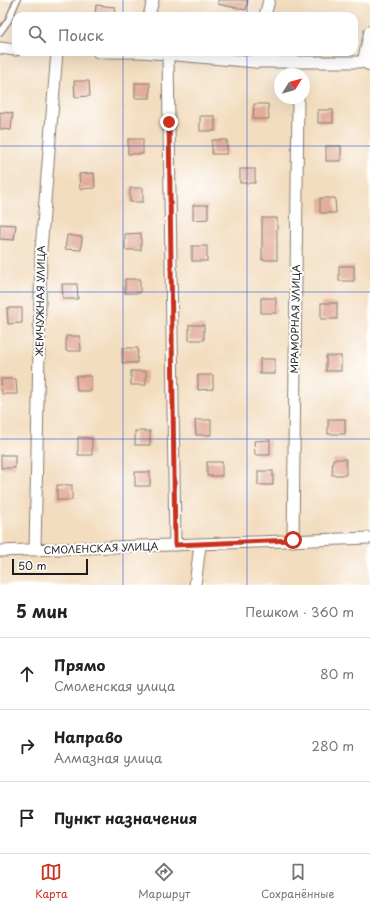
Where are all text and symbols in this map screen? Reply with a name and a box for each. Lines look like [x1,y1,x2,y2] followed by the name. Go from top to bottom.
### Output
[12,12,358,56] search box
[26,23,48,45] icon: search
[58,23,104,46] text: Поиск
[274,68,310,104] north arrow
[160,113,178,131] route end
[31,245,48,357] street label: ЖЕМЧУЖНАЯ УЛИЦА
[286,264,303,374] street label: МРАМОРНАЯ УЛИЦА
[284,531,302,549] route start
[43,538,159,557] street label: СМОЛЕНСКАЯ УЛИЦА
[12,557,88,576] scale bar
[18,557,47,574] text: 50 m
[16,598,68,624] text: 5 мин
[245,602,354,621] text: Пешком · 360 m
[54,653,105,676] text: Прямо
[16,663,38,685] icon: ahead
[320,664,354,683] text: 80 m
[54,676,175,695] text: Смоленская улица
[54,725,123,748] text: Направо
[16,735,38,757] icon: right
[312,736,354,755] text: 280 m
[54,748,162,767] text: Алмазная улица
[54,806,197,829] text: Пункт назначения
[16,807,38,829] icon: arrive
[35,861,68,902] tab: Карта
[138,861,190,902] tab: Маршрут
[261,861,335,902] tab: Сохранённые

